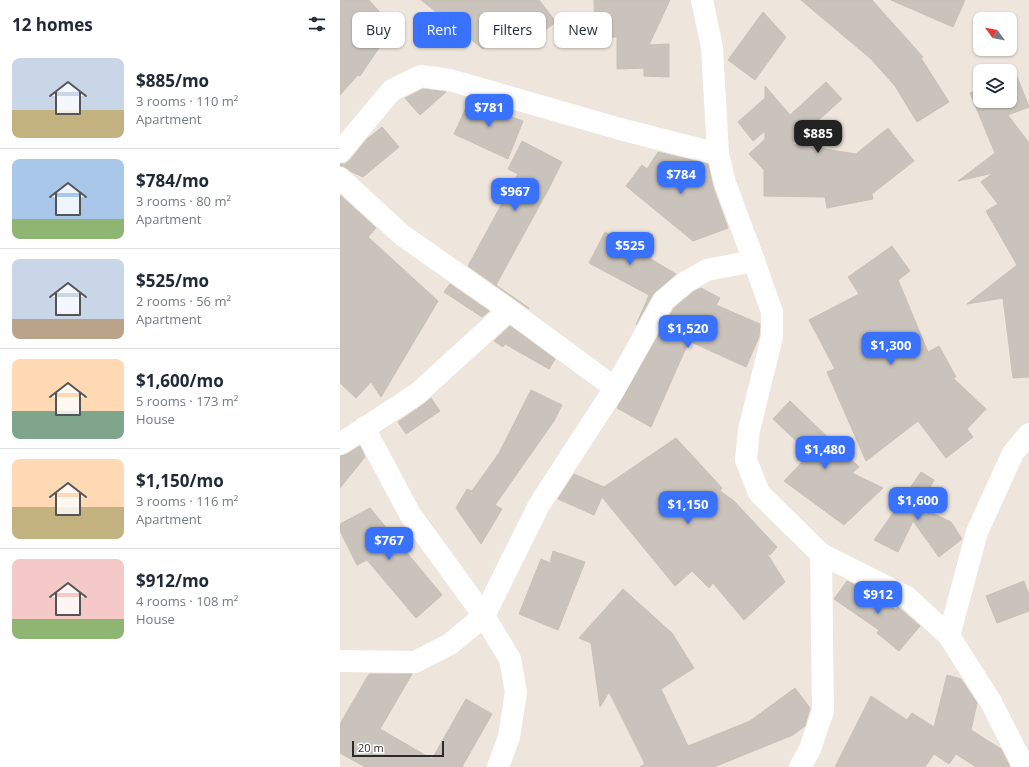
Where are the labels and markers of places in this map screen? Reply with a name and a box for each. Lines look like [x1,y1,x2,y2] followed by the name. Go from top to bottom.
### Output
[465,94,513,128] pin: $781
[794,120,842,154] pin: $885
[657,161,705,195] pin: $784
[491,178,539,212] pin: $967
[606,232,654,266] pin: $525
[655,315,721,349] pin: $1,520
[858,332,924,366] pin: $1,300
[792,436,858,470] pin: $1,480
[885,487,951,521] pin: $1,600
[655,491,721,525] pin: $1,150
[365,527,413,561] pin: $767
[854,581,902,615] pin: $912

